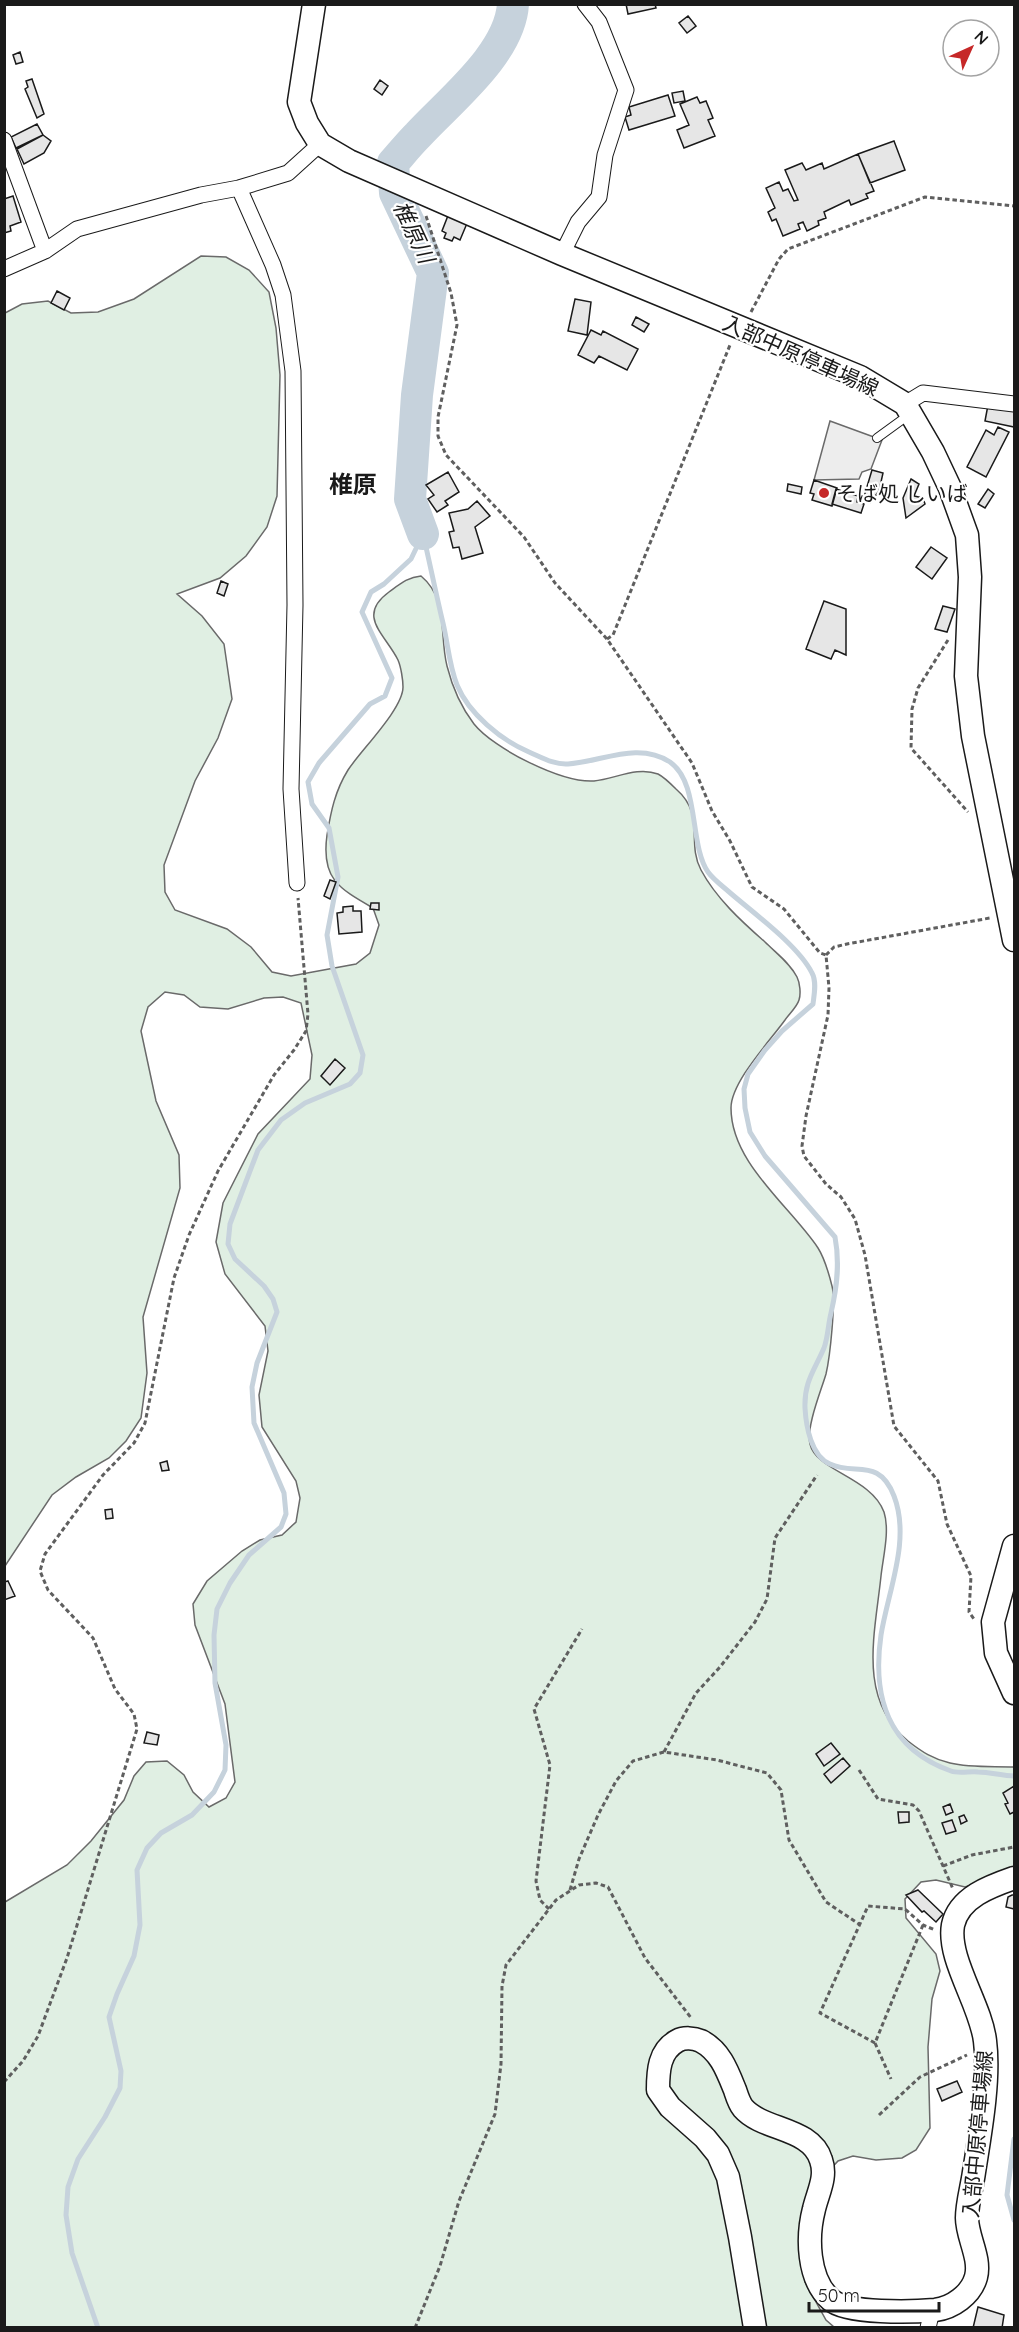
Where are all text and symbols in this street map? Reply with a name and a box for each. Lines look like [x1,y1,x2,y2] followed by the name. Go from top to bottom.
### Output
[941,18,1001,78] north arrow
[970,26,993,49] text: N
[387,196,441,270] water label: 椎原川
[719,309,883,401] street label: 入部中原停車場線
[329,469,377,499] district label: 椎原
[836,480,968,506] place label: そば処 しいば
[817,486,831,500] marker: そば処 しいば
[957,2049,997,2219] street label: 入部中原停車場線
[809,2275,940,2313] scale bar
[818,2284,860,2307] text: 50 m

